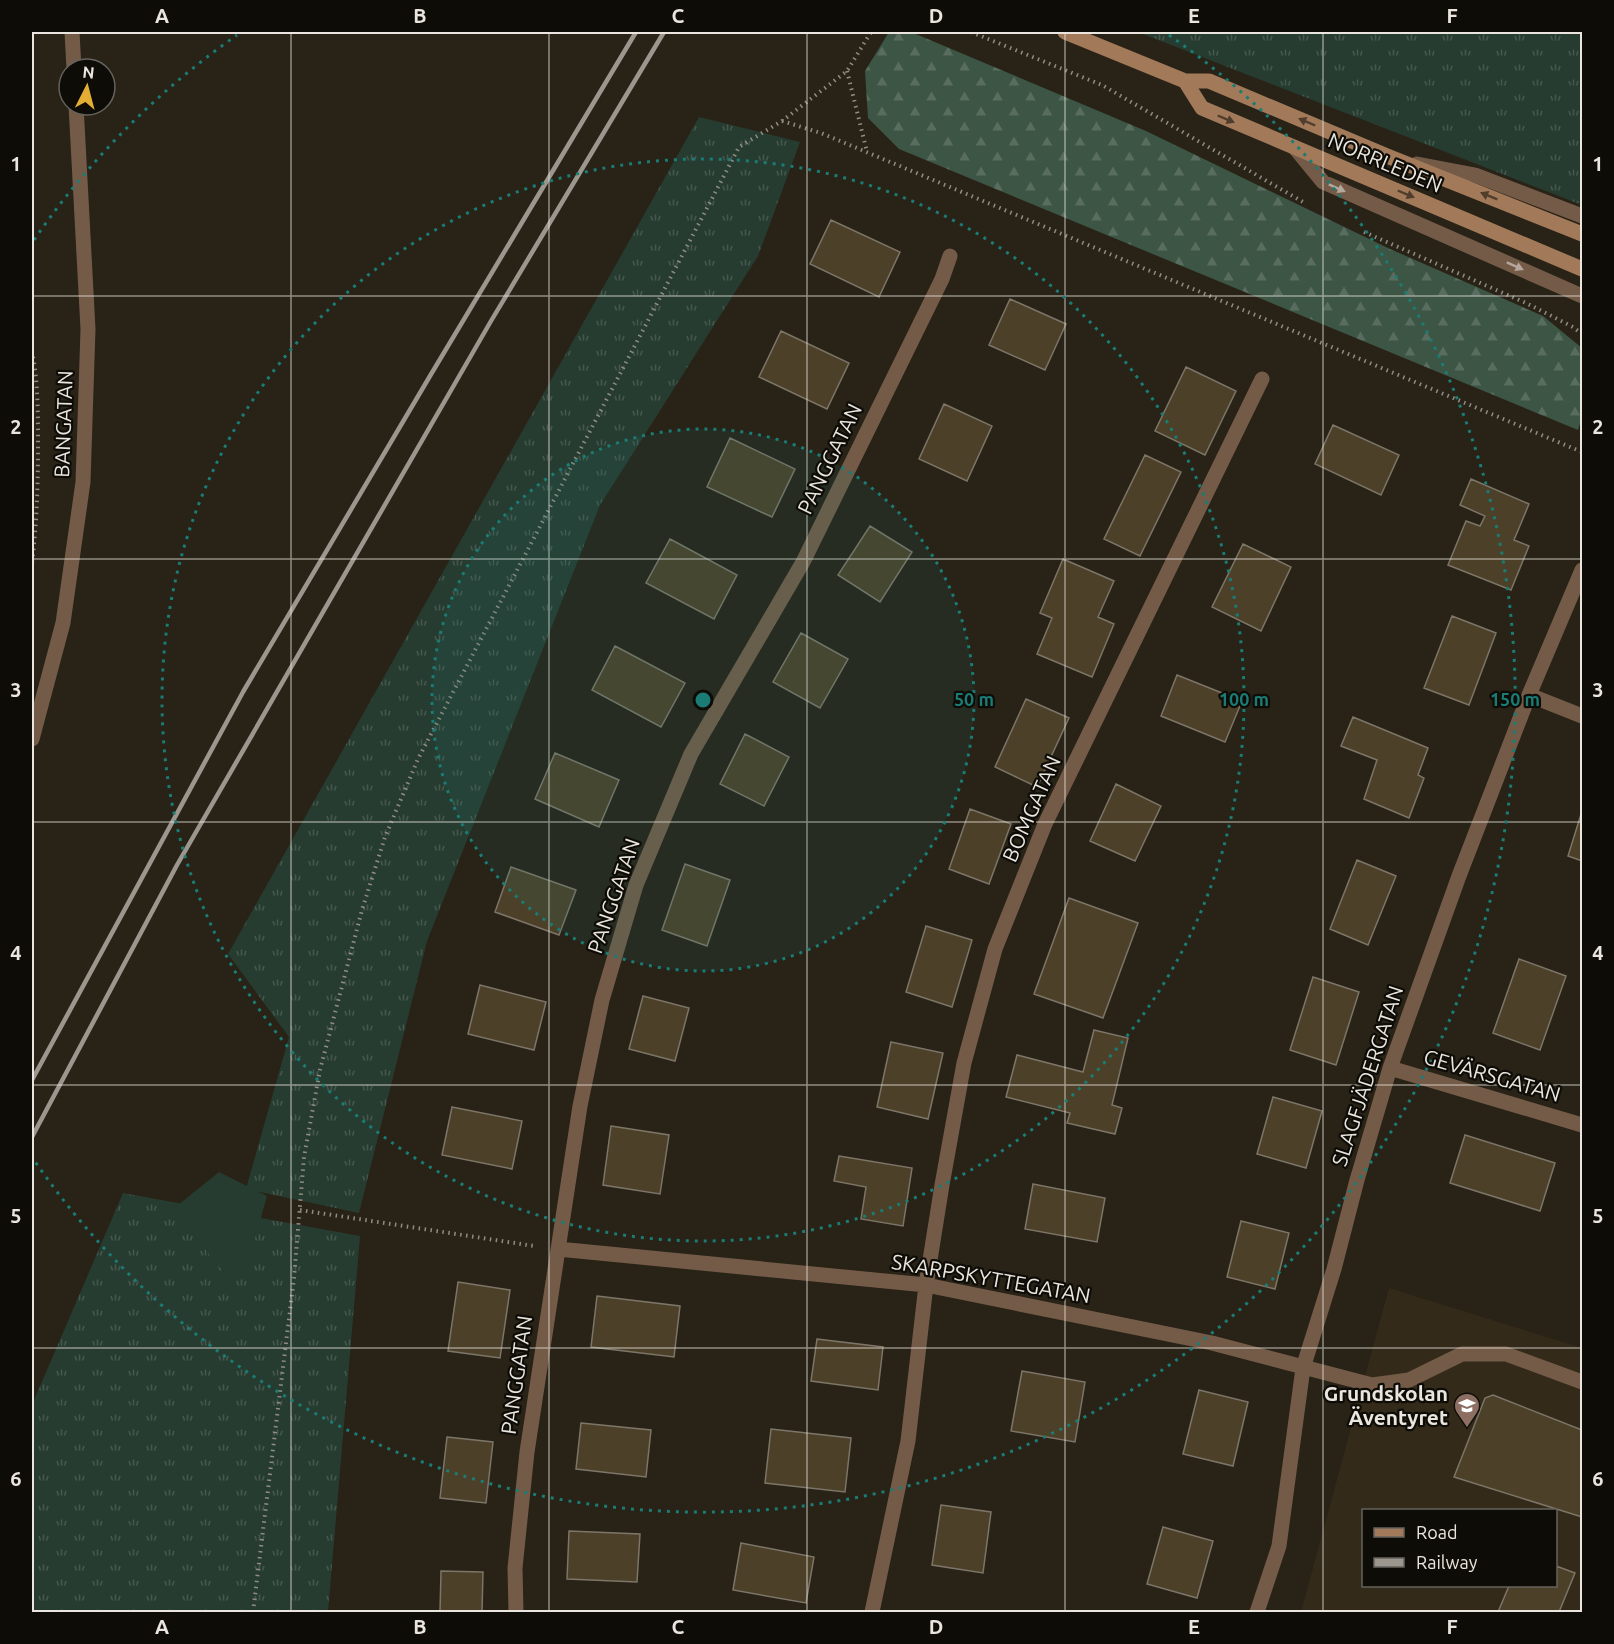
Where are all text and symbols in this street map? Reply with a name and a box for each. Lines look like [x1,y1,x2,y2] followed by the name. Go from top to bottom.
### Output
[155,4,169,27] text: A
[413,4,427,27] text: B
[672,4,685,27] text: C
[929,4,943,27] text: D
[1188,4,1200,27] text: E
[1446,4,1458,27] text: F
[57,57,117,117] north arrow
[82,63,95,82] text: N
[1217,115,1235,124] one-way arrow
[1298,117,1316,126] one-way arrow
[1325,127,1446,197] street label: NORRLEDEN
[10,152,22,175] text: 1
[1592,152,1604,175] text: 1
[1328,183,1345,192] one-way arrow
[1397,189,1415,199] one-way arrow
[1480,191,1498,201] one-way arrow
[1506,262,1524,272] one-way arrow
[49,370,77,478] street label: BANGATAN
[792,399,866,518] street label: PANGGATAN
[10,415,22,438] text: 2
[1592,415,1604,438] text: 2
[10,678,22,701] text: 3
[1592,678,1604,701] text: 3
[954,689,994,709] text: 50 m
[1219,689,1269,709] text: 100 m
[1490,689,1540,709] text: 150 m
[693,690,713,710] centre of rings
[997,752,1065,865] street label: BOMGATAN
[582,835,644,956] street label: PANGGATAN
[10,941,22,964] text: 4
[1592,941,1604,964] text: 4
[1327,982,1408,1169] street label: SLAGFJÄDERGATAN
[1421,1044,1564,1106] street label: GEVÄRSGATAN
[10,1204,22,1227] text: 5
[1592,1204,1604,1227] text: 5
[890,1249,1093,1307] street label: SKARPSKYTTEGATAN
[496,1314,536,1436] street label: PANGGATAN
[1324,1381,1448,1429] place label: Grundskolan Äventyret
[1452,1391,1482,1429] school or university icon: Grundskolan Äventyret
[10,1467,22,1490] text: 6
[1592,1467,1604,1490] text: 6
[1362,1509,1557,1587] legend
[1416,1522,1458,1542] text: Road
[1416,1552,1478,1572] text: Railway
[155,1615,169,1638] text: A
[413,1615,427,1638] text: B
[672,1615,685,1638] text: C
[929,1615,943,1638] text: D
[1188,1615,1200,1638] text: E
[1446,1615,1458,1638] text: F

